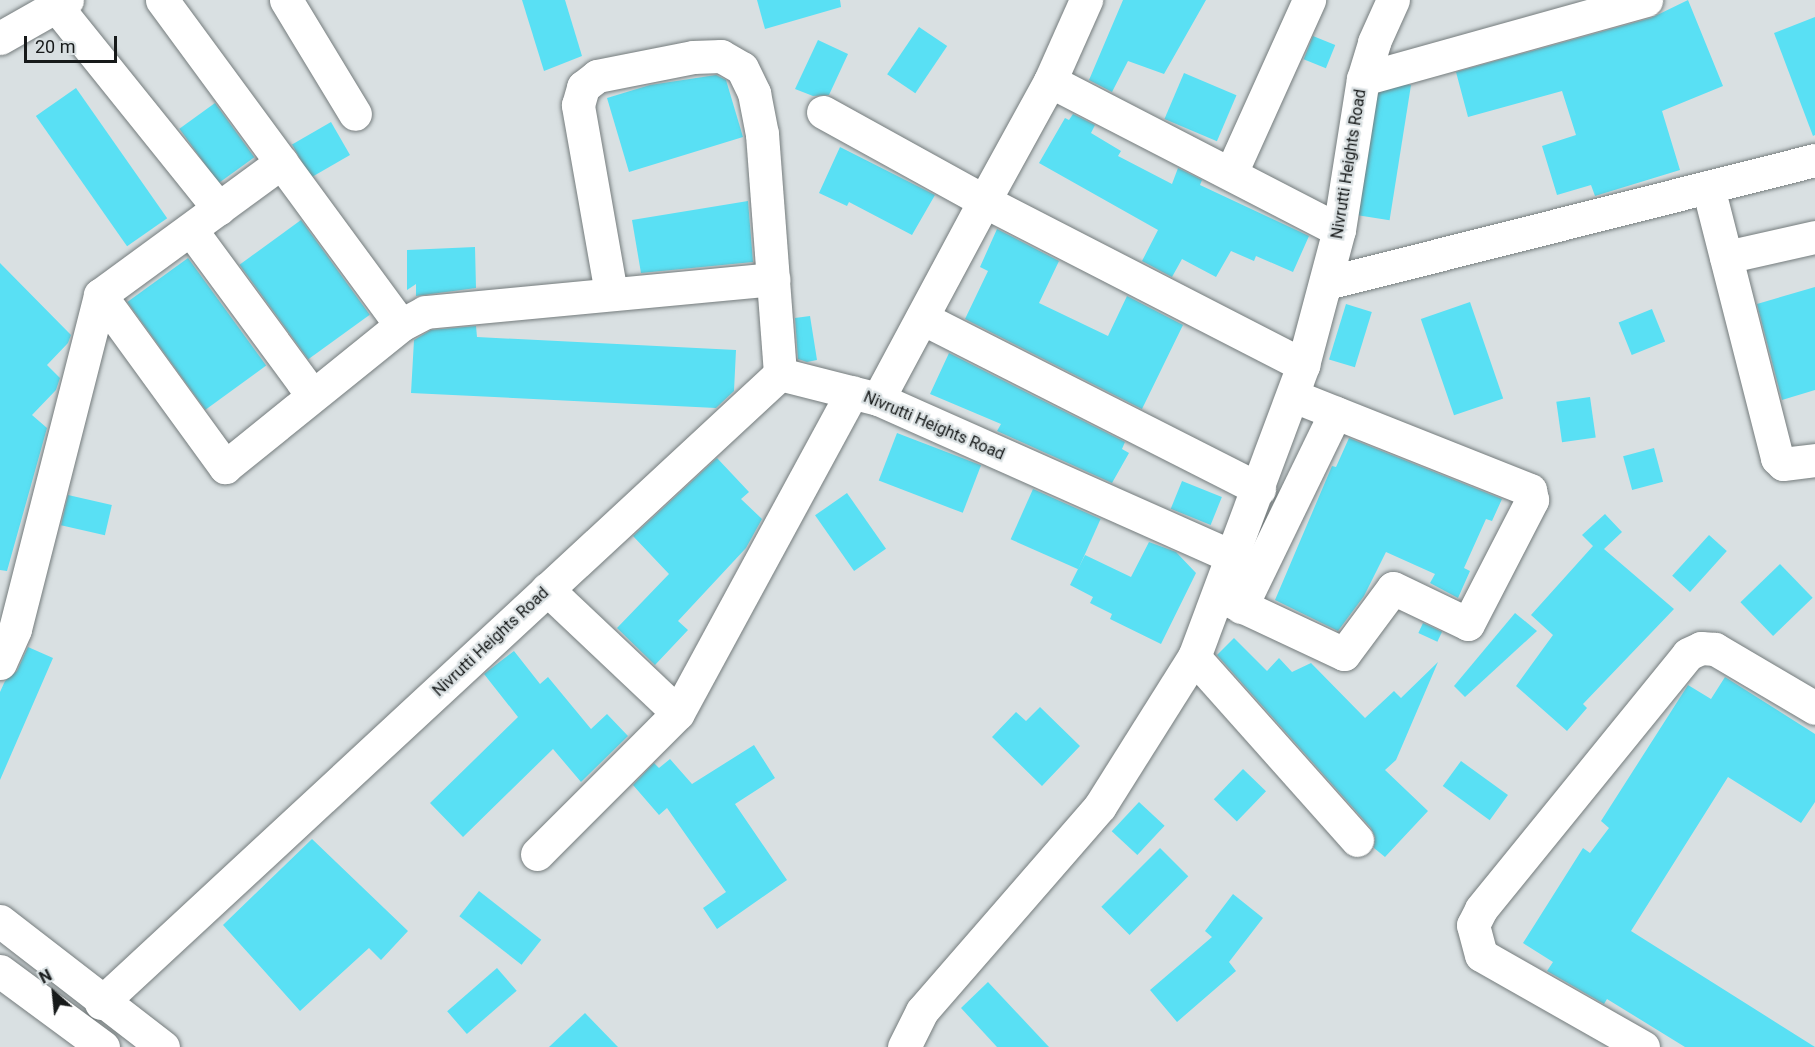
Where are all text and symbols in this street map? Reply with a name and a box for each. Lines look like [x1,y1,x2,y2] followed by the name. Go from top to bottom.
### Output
[27,24,120,62] scale bar
[35,36,75,57] text: 20 m
[1328,88,1370,240] street label: Nivrutti Heights Road
[861,388,1007,464] street label: Nivrutti Heights Road
[429,583,553,701] street label: Nivrutti Heights Road
[24,963,84,1023] north arrow
[36,965,55,988] text: N

